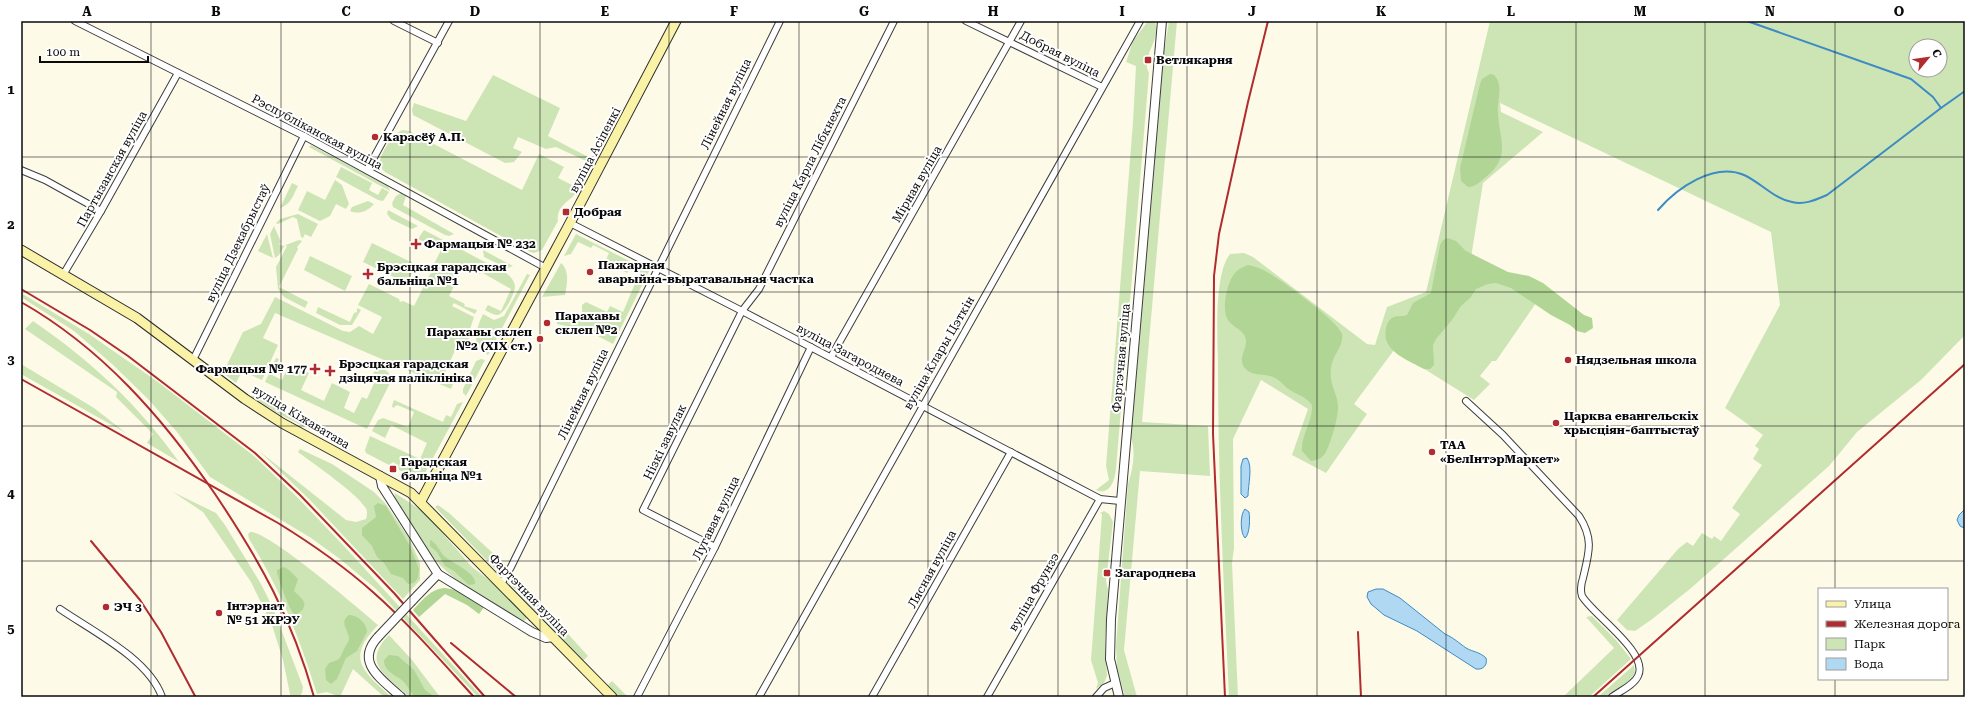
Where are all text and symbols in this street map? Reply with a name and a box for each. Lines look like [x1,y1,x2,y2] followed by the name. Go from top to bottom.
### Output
[82,4,92,19] text: A
[211,4,221,19] text: B
[341,4,351,19] text: C
[470,4,480,19] text: D
[601,4,609,19] text: E
[730,4,738,19] text: F
[859,4,869,19] text: G
[988,4,999,19] text: H
[1119,4,1125,19] text: I
[1248,4,1256,19] text: J
[1376,4,1387,19] text: K
[1507,4,1515,19] text: L
[1634,4,1647,19] text: M
[1765,4,1775,19] text: N
[1894,4,1905,19] text: O
[1018,28,1103,80] street label: Добрая вуліца
[40,38,148,64] scale bar
[1908,38,1948,78] north arrow
[46,45,80,59] text: 100 m
[1929,47,1944,60] text: С
[1156,53,1233,67] place label: Ветлякарня
[1143,55,1153,65] marker: Ветлякарня
[698,56,754,152] street label: Лінейная вуліца
[7,82,15,97] text: 1
[249,92,385,173] street label: Рэспубліканская вуліца
[771,94,849,230] street label: вуліца Карла Лібкнехта
[567,105,623,195] street label: вуліца Асіпенкі
[74,108,150,229] street label: Партызанская вуліца
[383,130,465,144] place label: Карасёў А.П.
[370,132,380,142] marker: Карасёў А.П.
[889,143,945,225] street label: Мірная вуліца
[203,181,273,304] street label: вуліца Дзекабрыстаў
[574,205,622,219] place label: Добрая
[561,207,571,217] marker: Добрая
[7,217,15,232] text: 2
[424,237,536,251] place label: Фармацыя № 232
[411,239,421,249] marker: Фармацыя № 232
[598,258,814,286] place label: Пажарная аварыйна-выратавальная частка
[377,260,507,288] place label: Брэсцкая гарадская бальніца №1
[585,267,595,277] marker: Пажарная аварыйна-выратавальная частка
[362,268,374,280] marker: Брэсцкая гарадская бальніца №1
[901,294,977,412] street label: вуліца Клары Цэткін
[1109,303,1133,413] street label: Фартэчная вуліца
[555,309,620,337] place label: Парахавы склеп №2
[542,318,552,328] marker: Парахавы склеп №2
[794,321,906,389] street label: вуліца Загароднева
[427,325,532,353] place label: Парахавы склеп №2 (XIX ст.)
[535,334,545,344] marker: Парахавы склеп №2 (XIX ст.)
[555,346,611,442] street label: Лінейная вуліца
[7,352,15,367] text: 3
[1576,353,1696,367] place label: Нядзельная школа
[1563,355,1573,365] marker: Нядзельная школа
[339,357,472,385] place label: Брэсцкая гарадская дзіцячая паліклініка
[195,362,307,376] place label: Фармацыя № 177
[310,364,320,374] marker: Фармацыя № 177
[324,365,336,377] marker: Брэсцкая гарадская дзіцячая паліклініка
[250,382,353,452] street label: вуліца Кіжаватава
[641,401,690,482] street label: Нізкі завулак
[1564,409,1700,437] place label: Царква евангельскіх хрысціян-баптыстаў
[1551,418,1561,428] marker: Царква евангельскіх хрысціян-баптыстаў
[1440,438,1560,466] place label: ТАА «БелІнтэрМаркет»
[1427,447,1437,457] marker: ТАА «БелІнтэрМаркет»
[401,455,483,483] place label: Гарадская бальніца №1
[388,464,398,474] marker: Гарадская бальніца №1
[690,473,743,562] street label: Лугавая вуліца
[7,486,15,501] text: 4
[905,527,959,610] street label: Лясная вуліца
[1006,550,1062,634] street label: вуліца Фрунзэ
[486,551,572,639] street label: Фартэчная вуліца
[1115,566,1196,580] place label: Загароднева
[1102,568,1112,578] marker: Загароднева
[1818,588,1948,680] legend
[1854,597,1892,611] text: Улица
[227,599,301,627] place label: Інтэрнат № 51 ЖРЭУ
[114,600,142,614] place label: ЭЧ 3
[101,602,111,612] marker: ЭЧ 3
[214,608,224,618] marker: Інтэрнат № 51 ЖРЭУ
[1854,617,1961,631] text: Железная дорога
[7,621,15,636] text: 5
[1854,637,1886,651] text: Парк
[1854,657,1884,671] text: Вода

